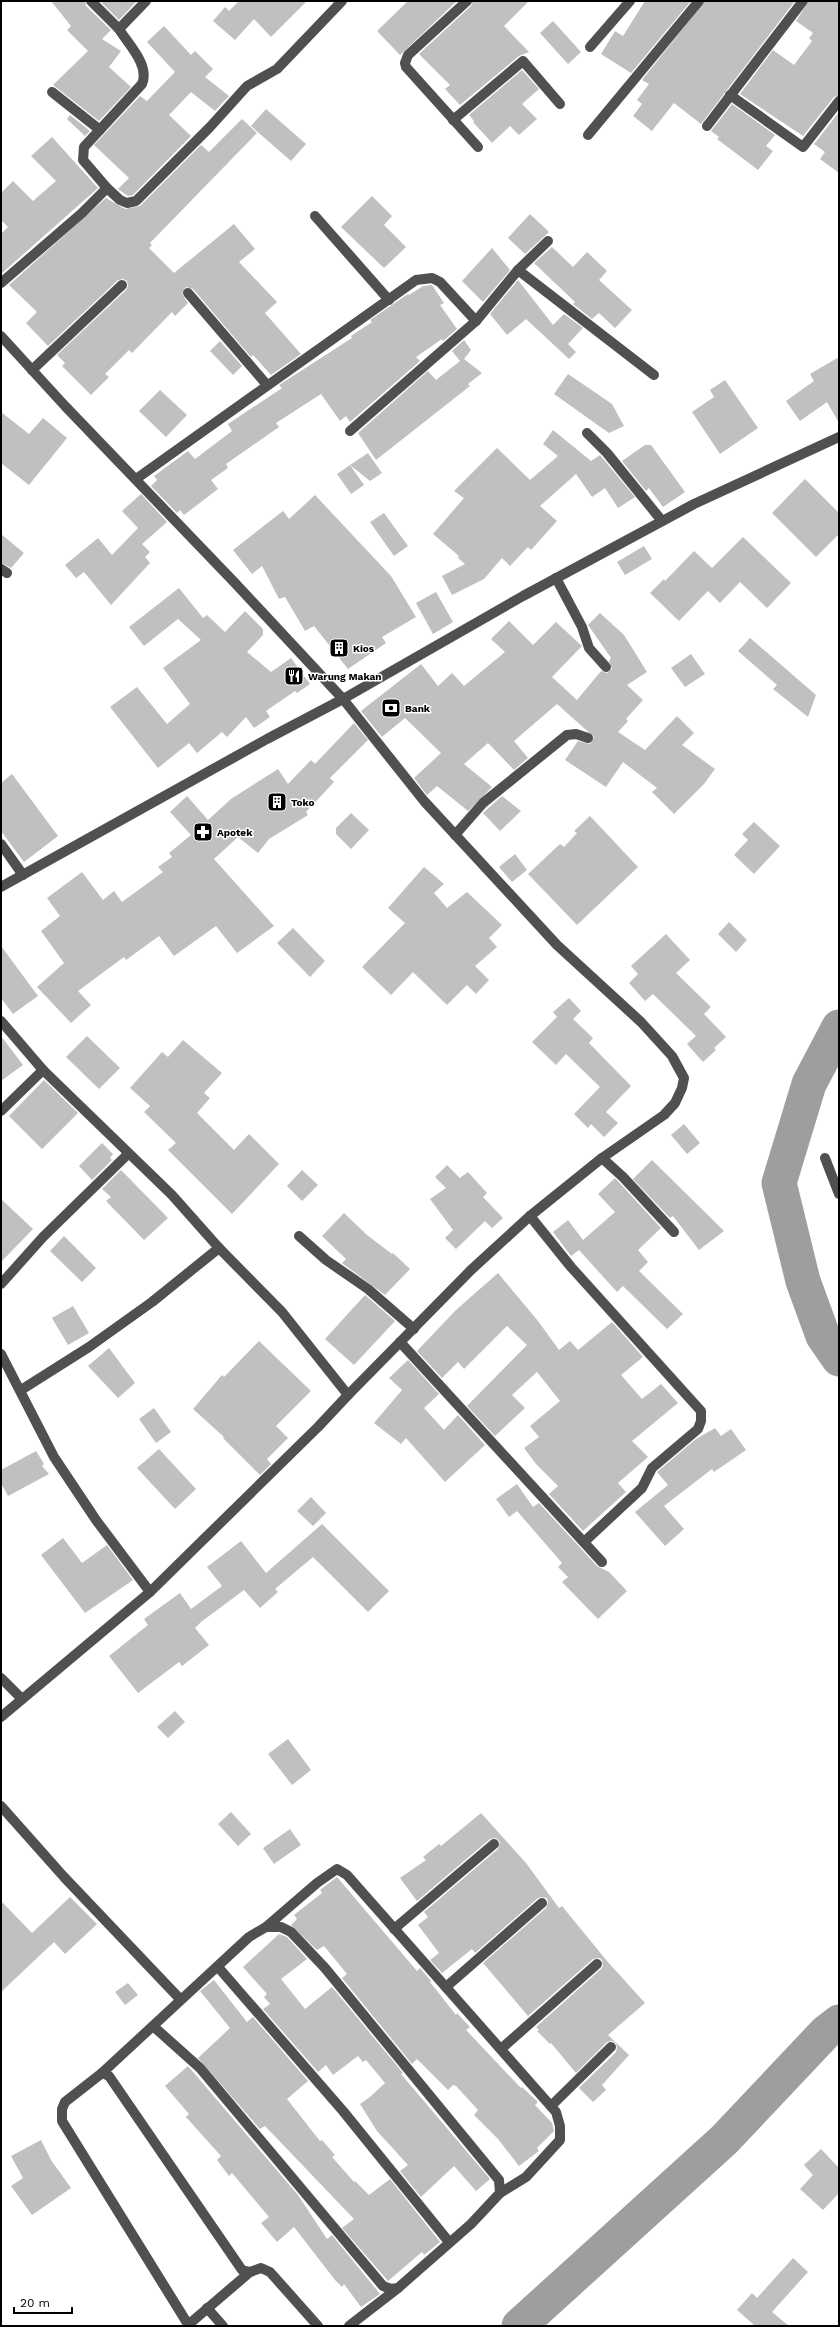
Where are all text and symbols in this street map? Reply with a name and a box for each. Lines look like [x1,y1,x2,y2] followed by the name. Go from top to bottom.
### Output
[328,637,350,659] building icon: Kios
[353,643,375,654] place label: Kios
[283,665,305,687] restaurant icon: Warung Makan
[308,671,382,682] place label: Warung Makan
[380,697,402,719] bank icon: Bank
[405,703,431,714] place label: Bank
[266,791,288,813] building icon: Toko
[291,797,315,808] place label: Toko
[192,821,214,843] pharmacy icon: Apotek
[217,827,253,838] place label: Apotek
[14,2289,72,2315] scale bar
[20,2296,50,2310] text: 20 m

